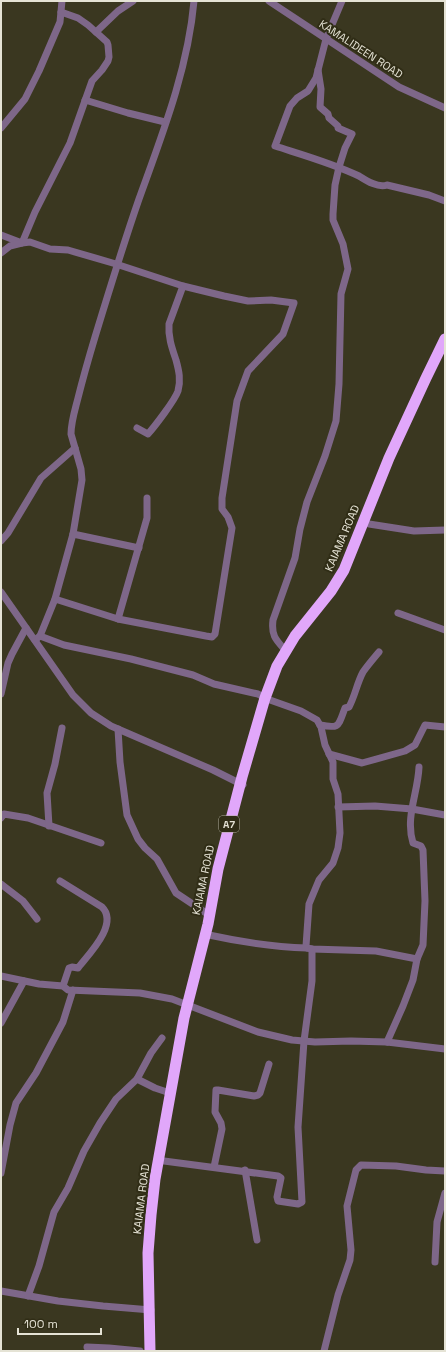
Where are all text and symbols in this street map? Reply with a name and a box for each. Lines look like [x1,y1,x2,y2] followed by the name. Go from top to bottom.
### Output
[317,17,405,81] street label: KAMALIDEEN ROAD
[322,503,362,573] street label: KAIAMA ROAD
[219,816,239,832] road number: A7
[189,844,217,916] street label: KAIAMA ROAD
[130,1163,152,1235] street label: KAIAMA ROAD
[18,1310,101,1336] scale bar
[24,1316,58,1332] text: 100 m

